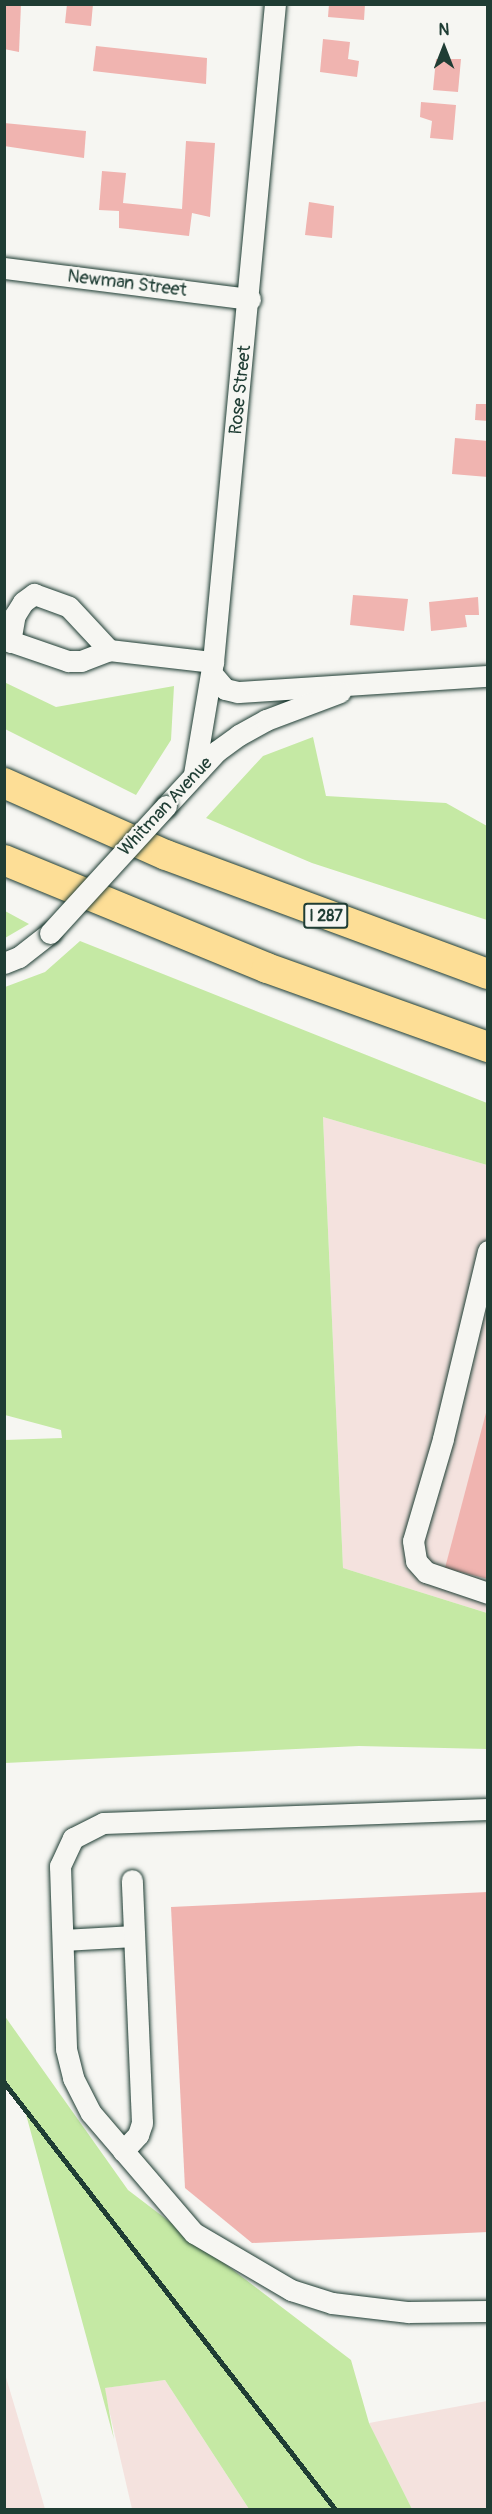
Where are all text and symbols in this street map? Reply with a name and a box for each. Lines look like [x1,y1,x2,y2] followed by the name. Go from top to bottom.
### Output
[414,18,474,78] north arrow
[439,20,449,40] text: N
[66,266,188,302] street label: Newman Street
[226,344,256,436] street label: Rose Street
[115,753,217,861] street label: Whitman Avenue
[302,903,350,929] road number: I 287

